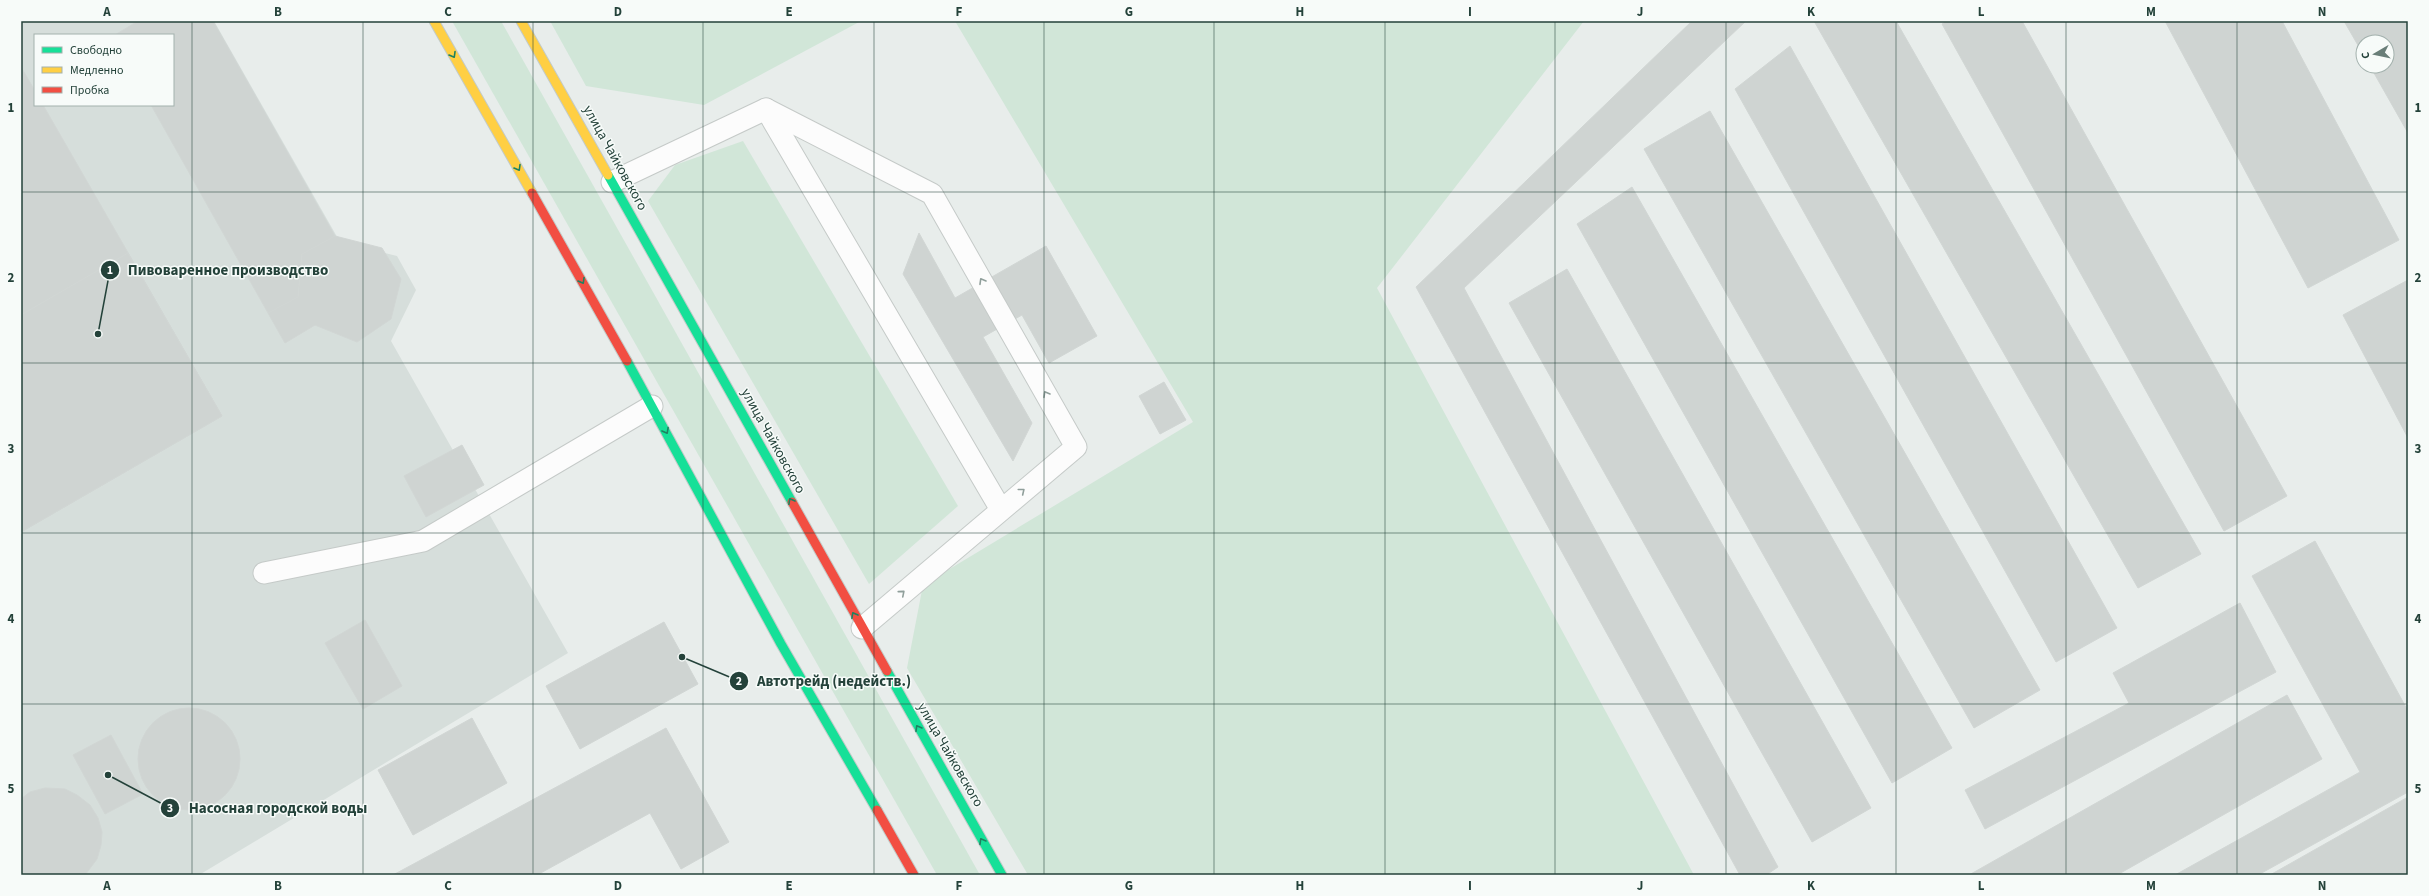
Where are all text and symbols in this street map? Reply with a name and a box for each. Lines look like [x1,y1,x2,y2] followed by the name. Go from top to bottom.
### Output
[102,3,111,21] text: A
[274,3,282,21] text: B
[444,3,452,21] text: C
[614,3,622,21] text: D
[785,3,793,21] text: E
[956,3,963,21] text: F
[1125,3,1133,21] text: G
[1296,3,1304,21] text: H
[1468,3,1472,21] text: I
[1637,3,1643,21] text: J
[1807,3,1816,21] text: K
[1978,3,1985,21] text: L
[2146,3,2156,21] text: M
[2318,3,2326,21] text: N
[34,34,174,106] legend
[2355,34,2395,74] north arrow
[70,42,122,59] text: Свободно
[449,51,456,58] one-way arrow
[2358,51,2374,60] text: С
[70,62,124,79] text: Медленно
[70,82,109,99] text: Пробка
[8,99,15,117] text: 1
[2415,99,2422,117] text: 1
[578,102,652,214] street label: улица Чайковского
[513,164,520,171] one-way arrow
[100,256,337,283] callout: Пивоваренное производство
[128,260,328,281] text: Пивоваренное производство
[107,262,113,279] text: 1
[8,269,15,287] text: 2
[2415,269,2422,287] text: 2
[577,277,584,284] one-way arrow
[979,278,986,285] one-way arrow
[736,385,810,497] street label: улица Чайковского
[1043,391,1050,398] one-way arrow
[661,427,668,434] one-way arrow
[8,440,15,458] text: 3
[2415,440,2422,458] text: 3
[1017,488,1024,495] one-way arrow
[788,498,795,505] one-way arrow
[897,591,904,598] one-way arrow
[8,610,15,628] text: 4
[2415,610,2422,628] text: 4
[852,612,859,619] one-way arrow
[729,667,919,694] callout: Автотрейд (недейств.)
[756,671,911,692] text: Автотрейд (недейств.)
[736,673,742,690] text: 2
[912,699,988,811] street label: улица Чайковского
[916,725,923,732] one-way arrow
[8,780,15,798] text: 5
[2415,780,2422,798] text: 5
[160,794,375,821] callout: Насосная городской воды
[189,798,367,819] text: Насосная городской воды
[167,800,173,817] text: 3
[980,838,987,845] one-way arrow
[102,877,111,895] text: A
[274,877,282,895] text: B
[444,877,452,895] text: C
[614,877,622,895] text: D
[785,877,793,895] text: E
[956,877,963,895] text: F
[1125,877,1133,895] text: G
[1296,877,1304,895] text: H
[1468,877,1472,895] text: I
[1637,877,1643,895] text: J
[1807,877,1816,895] text: K
[1978,877,1985,895] text: L
[2146,877,2156,895] text: M
[2318,877,2326,895] text: N

